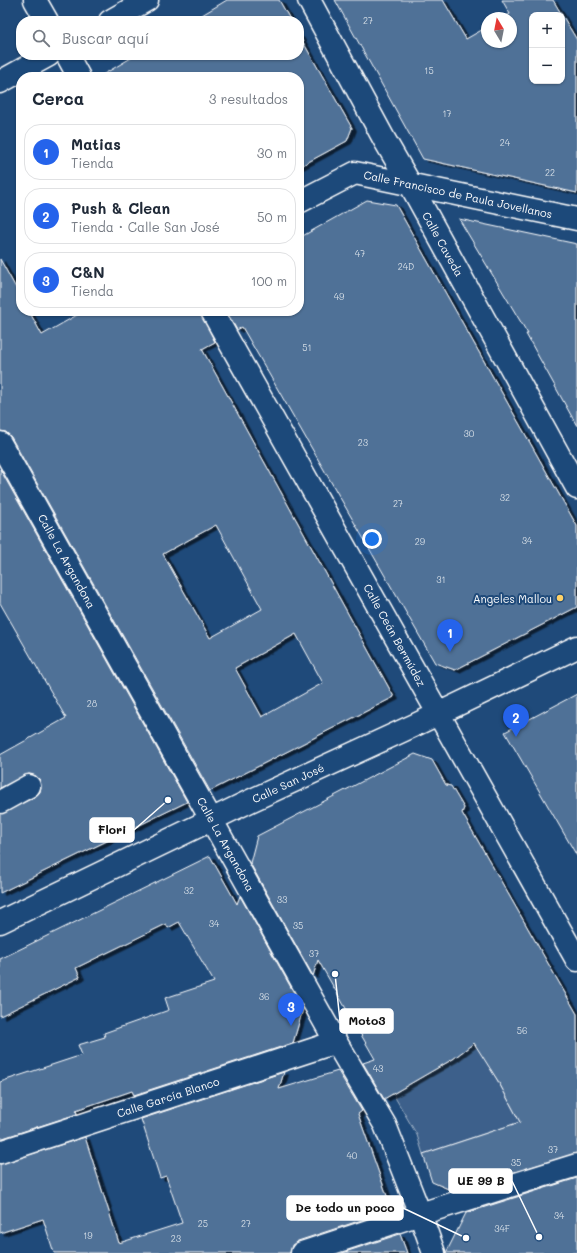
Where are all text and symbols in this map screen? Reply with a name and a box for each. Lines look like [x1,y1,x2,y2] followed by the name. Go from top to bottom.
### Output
[481,12,517,48] north arrow
[529,12,565,84] map controls
[529,12,565,48] button: +
[363,15,373,26] house number: 27
[16,16,304,60] search box
[30,27,52,49] icon: search
[62,28,149,48] text: Buscar aquí
[529,48,565,84] button: −
[424,65,434,76] house number: 15
[32,87,84,109] text: Cerca
[209,90,288,107] text: 3 resultados
[442,108,452,119] house number: 17
[71,134,121,154] text: Matias
[500,137,511,148] house number: 24
[43,144,49,161] text: 1
[257,144,287,161] text: 30 m
[71,154,114,171] text: Tienda
[362,167,554,221] street label: Calle Francisco de Paula Jovellanos
[545,167,555,178] house number: 22
[71,198,170,218] text: Push & Clean
[42,208,50,225] text: 2
[257,208,287,225] text: 50 m
[419,209,467,279] street label: Calle Caveda
[71,218,220,235] text: Tienda · Calle San José
[355,248,365,259] house number: 47
[398,261,414,272] house number: 24D
[71,262,105,282] text: C&N
[42,272,50,289] text: 3
[251,272,287,289] text: 100 m
[71,282,114,299] text: Tienda
[334,291,345,302] house number: 49
[302,342,312,353] house number: 51
[464,428,475,439] house number: 30
[358,437,368,448] house number: 23
[500,492,510,503] house number: 32
[393,498,403,509] house number: 27
[35,511,99,611] street label: Calle La Argandona
[362,529,382,549] your location
[522,535,533,546] house number: 34
[415,536,426,547] house number: 29
[436,574,446,585] house number: 31
[360,581,430,689] street label: Calle Ceán Bermúdez
[473,591,552,606] place label: Angeles Mallou
[555,593,565,603] marker: Angeles Mallou
[437,619,463,652] pin: 1
[87,698,98,709] house number: 28
[503,704,529,737] pin: 2
[250,760,327,806] street label: Calle San José
[194,794,258,894] street label: Calle La Argandona
[90,818,134,842] callout: Flori
[98,821,126,837] text: Flori
[184,885,194,896] house number: 32
[277,894,287,905] house number: 33
[209,918,220,929] house number: 34
[293,920,303,931] house number: 35
[309,948,319,959] house number: 37
[259,991,269,1002] house number: 36
[278,993,304,1026] pin: 3
[340,1009,393,1033] callout: Moto3
[349,1012,385,1028] text: Moto3
[517,1025,527,1036] house number: 56
[373,1063,383,1074] house number: 43
[115,1073,222,1121] street label: Calle García Blanco
[548,1144,558,1155] house number: 37
[347,1150,358,1161] house number: 40
[511,1157,521,1168] house number: 35
[449,1169,512,1193] callout: UE 99 B
[457,1172,505,1188] text: UE 99 B
[287,1196,403,1220] callout: De todo un poco
[295,1199,395,1215] text: De todo un poco
[554,1210,565,1221] house number: 34
[198,1218,208,1229] house number: 25
[241,1218,251,1229] house number: 27
[494,1223,510,1234] house number: 34F
[83,1230,93,1241] house number: 19
[171,1233,181,1244] house number: 23

